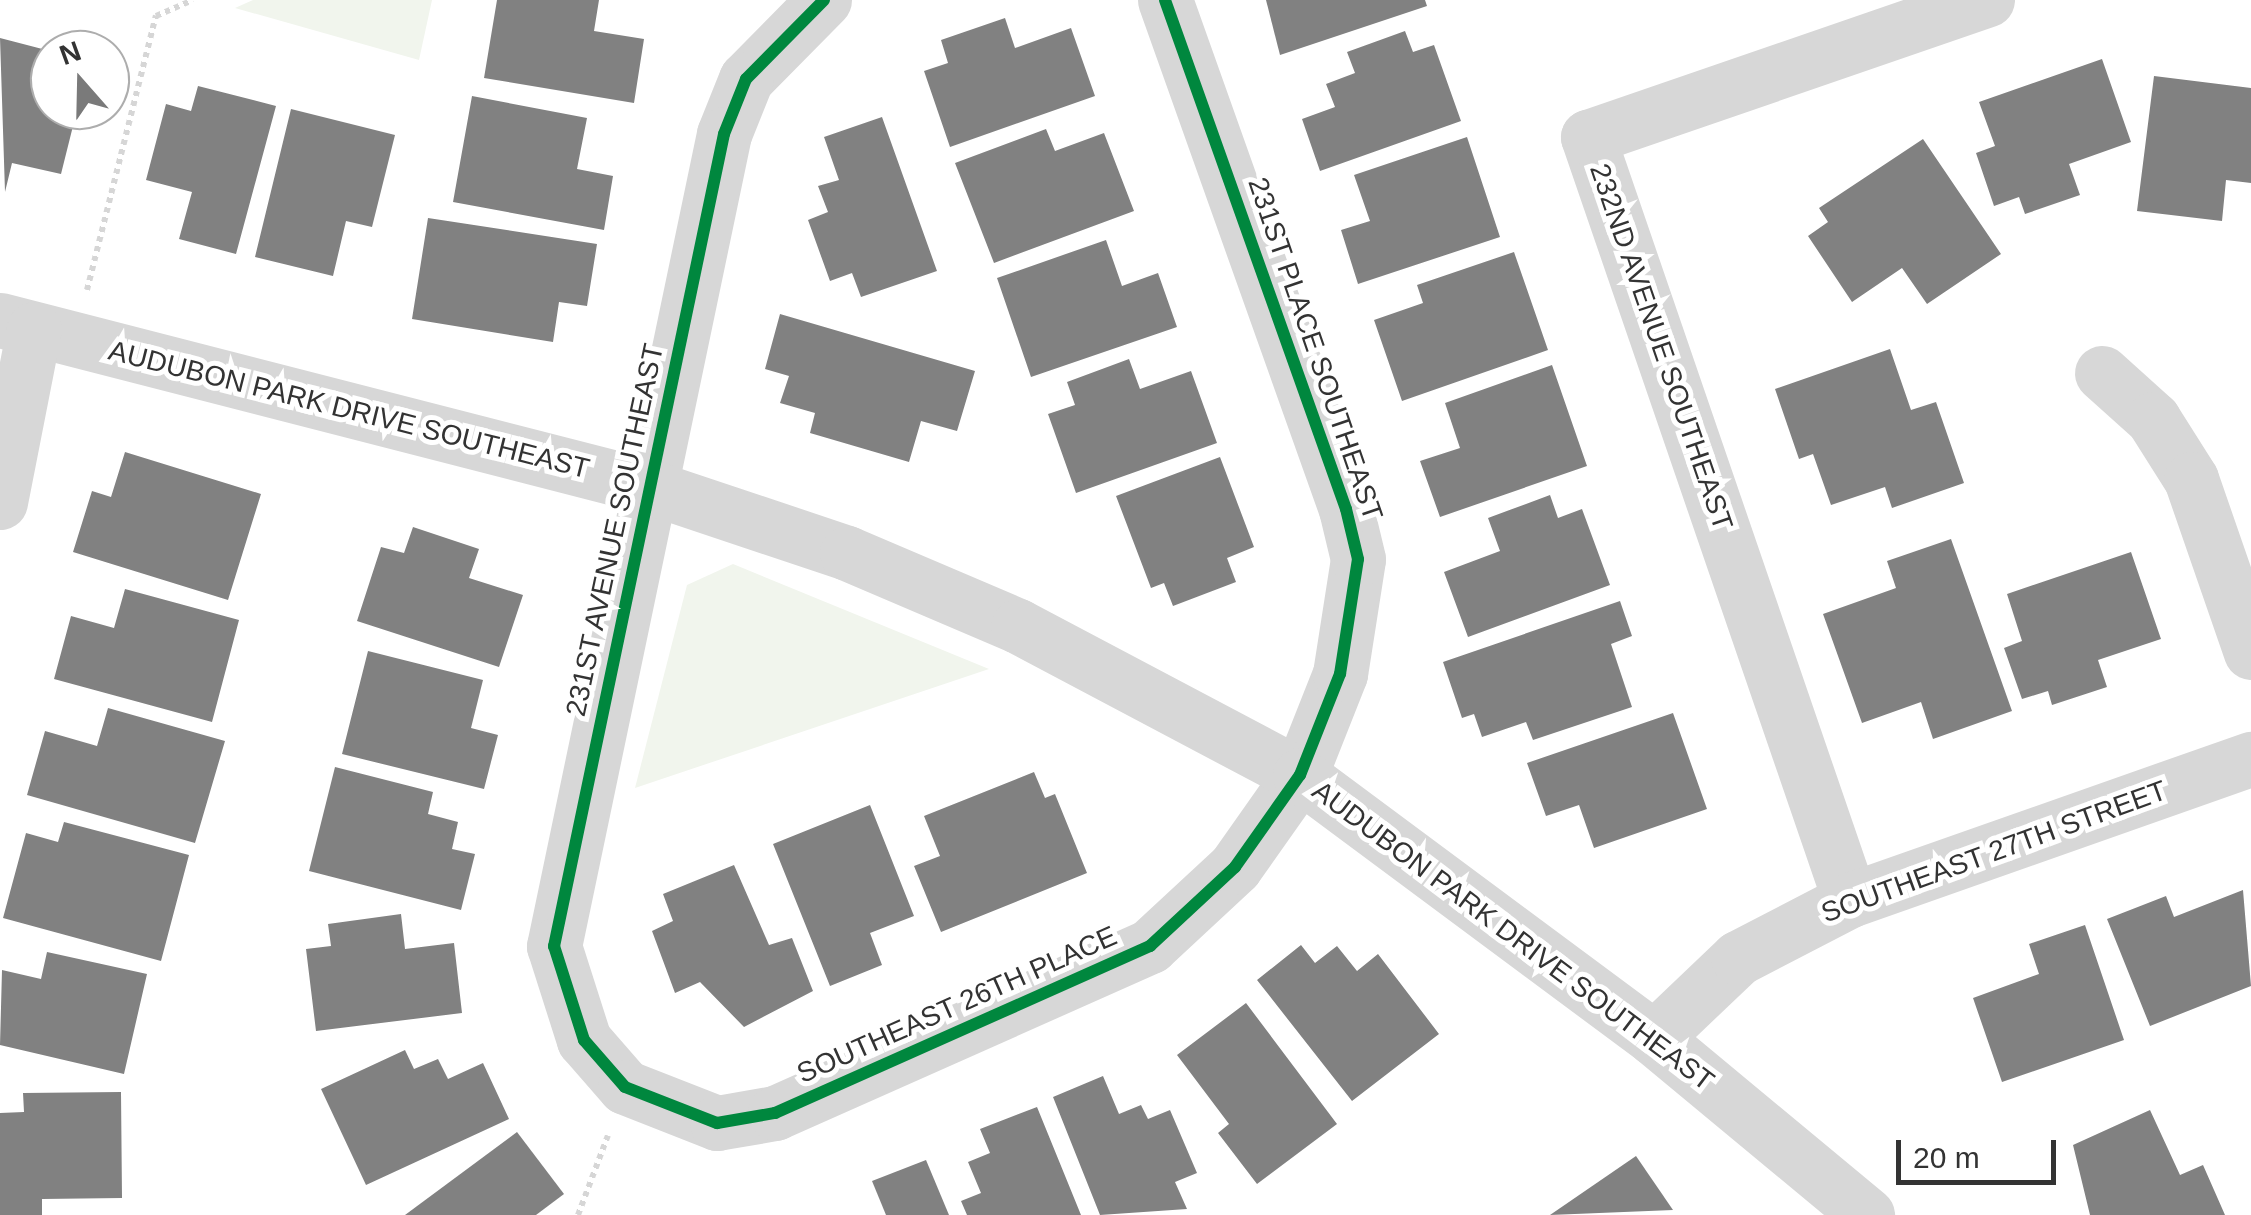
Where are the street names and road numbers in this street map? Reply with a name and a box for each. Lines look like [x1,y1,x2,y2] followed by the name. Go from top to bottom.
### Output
[1582,159,1740,535] street label: 232ND AVENUE SOUTHEAST
[1240,173,1390,525] street label: 231ST PLACE SOUTHEAST
[105,334,593,486] street label: AUDUBON PARK DRIVE SOUTHEAST
[559,340,671,720] street label: 231ST AVENUE SOUTHEAST
[1306,774,1720,1098] street label: AUDUBON PARK DRIVE SOUTHEAST
[1816,774,2172,930] street label: SOUTHEAST 27TH STREET
[792,919,1122,1091] street label: SOUTHEAST 26TH PLACE

